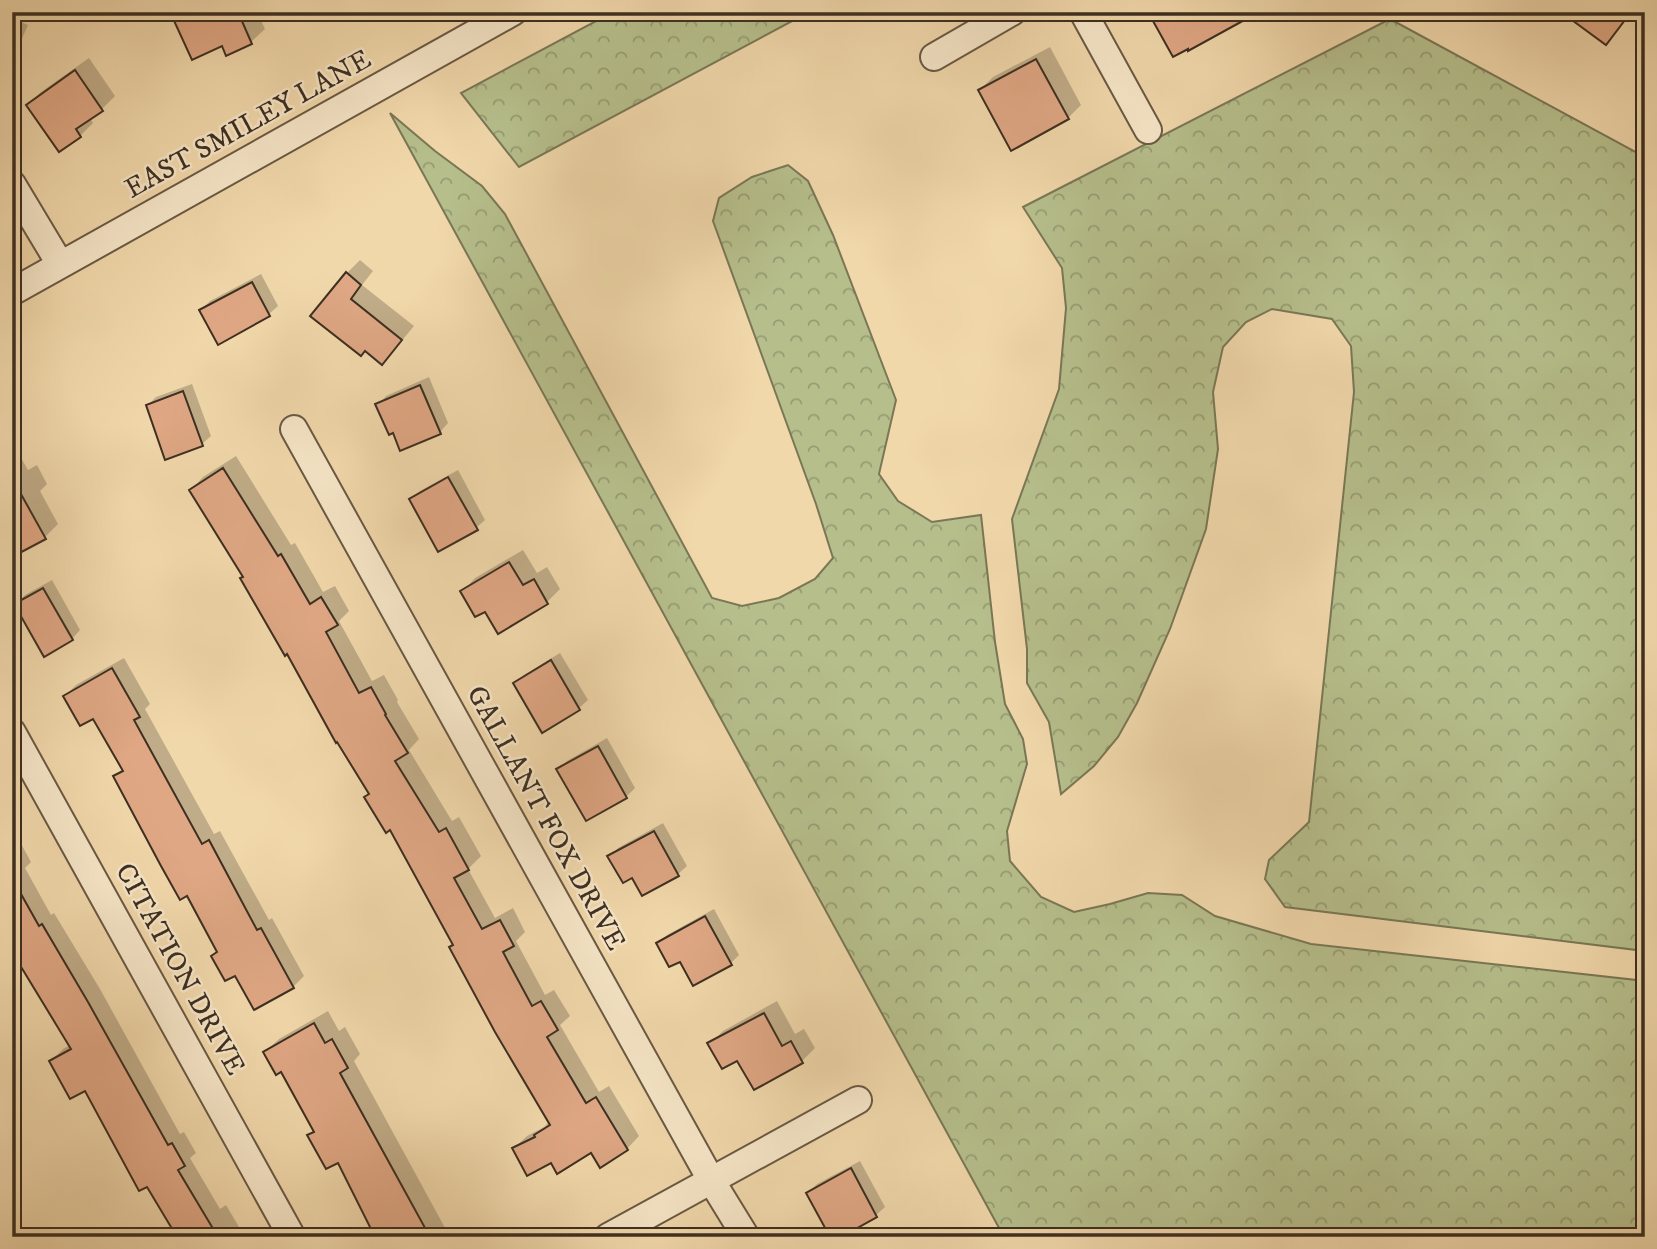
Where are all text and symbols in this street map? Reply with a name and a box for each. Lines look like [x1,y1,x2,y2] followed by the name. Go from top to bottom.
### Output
[119,42,377,206] street label: EAST SMILEY LANE
[459,679,633,957] street label: GALLANT FOX DRIVE
[107,857,253,1081] street label: CITATION DRIVE

